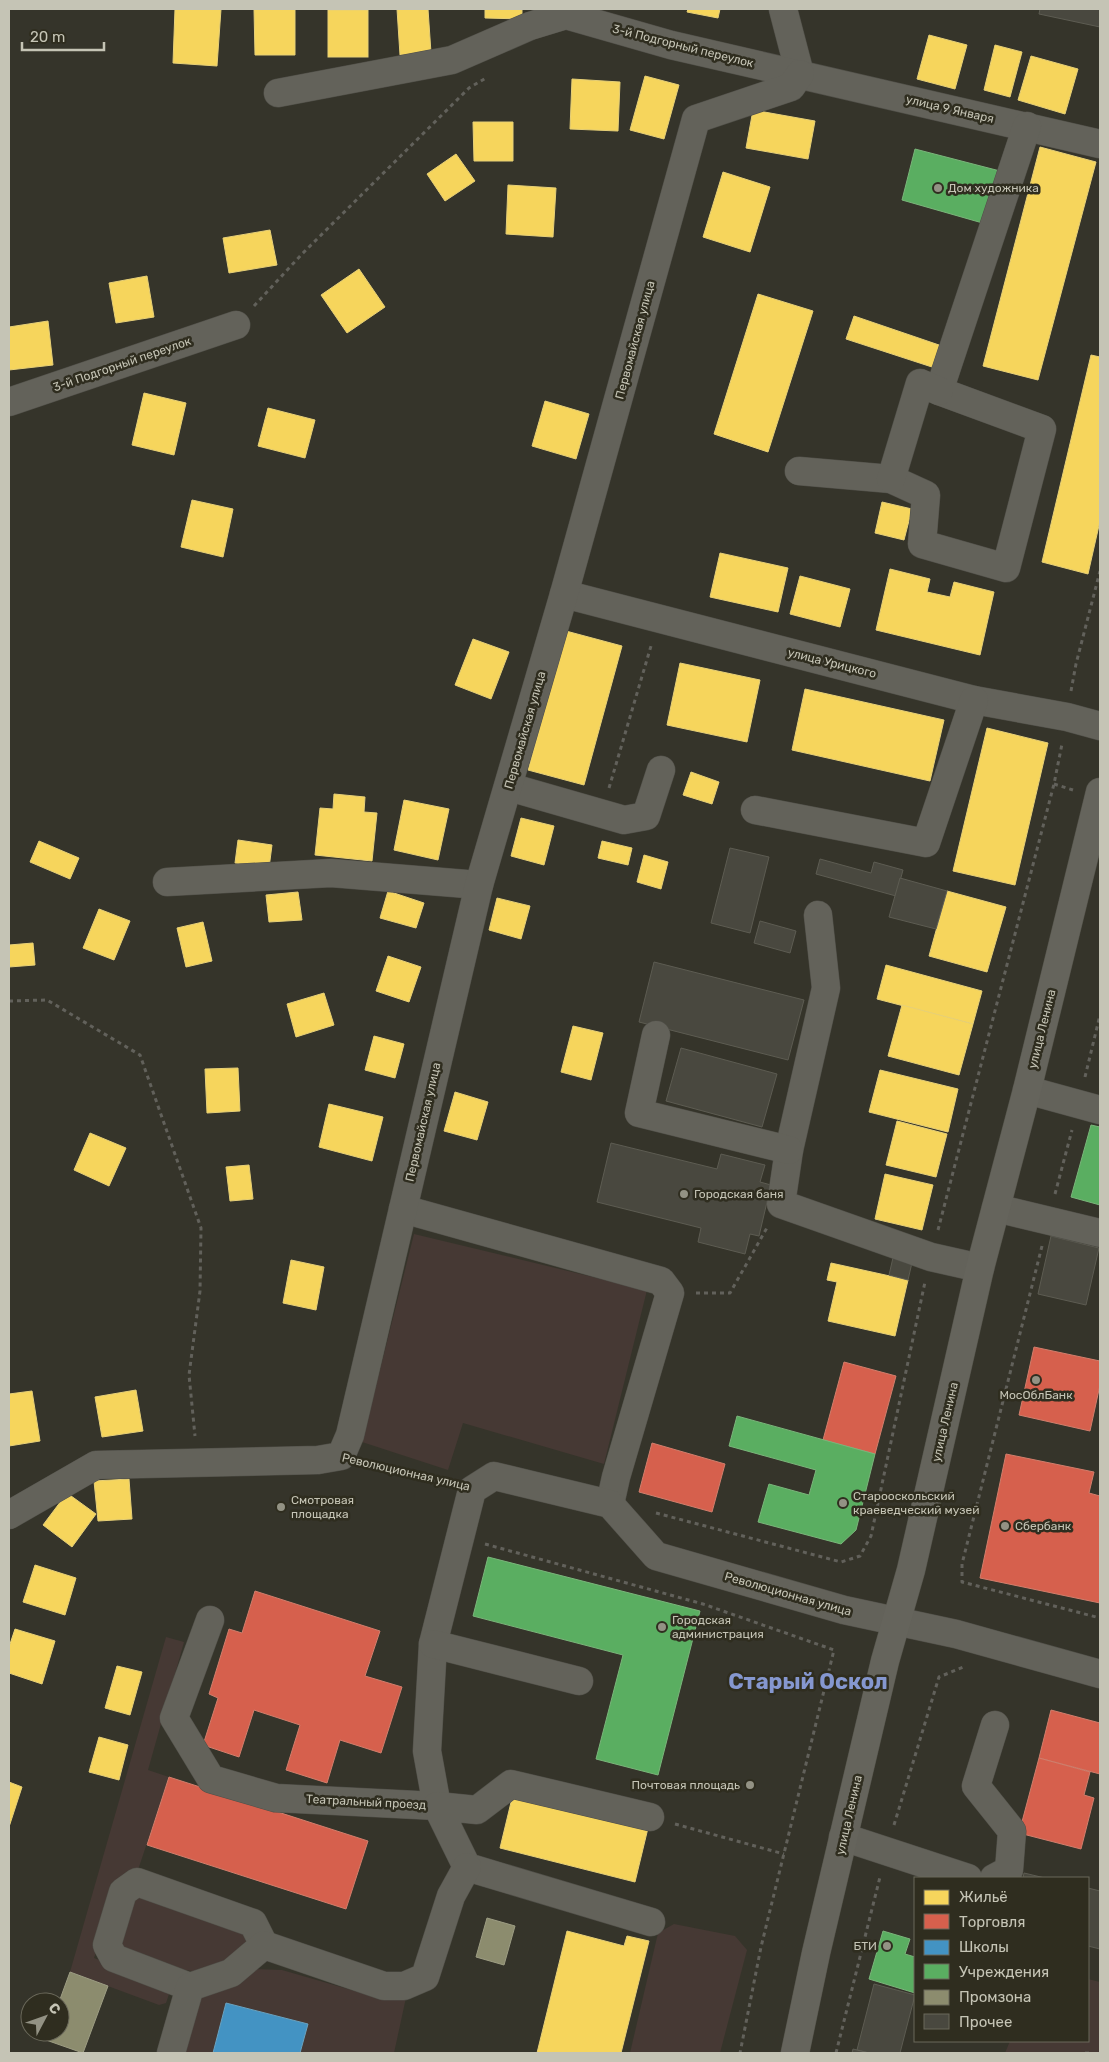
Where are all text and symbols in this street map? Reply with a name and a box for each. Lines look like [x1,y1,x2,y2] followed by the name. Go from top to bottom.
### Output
[22,20,105,52] scale bar
[611,22,756,70] street label: 3-й Подгорный переулок
[30,28,65,46] text: 20 m
[905,92,995,126] street label: улица 9 Января
[948,181,1039,195] place label: Дом художника
[932,182,944,194] marker: Дом художника
[612,279,658,401] street label: Первомайская улица
[51,334,193,394] street label: 3-й Подгорный переулок
[786,645,878,681] street label: улица Урицкого
[501,670,549,790] street label: Первомайская улица
[1025,988,1059,1070] street label: улица Ленина
[402,1061,444,1183] street label: Первомайская улица
[694,1187,784,1201] place label: Городская баня
[678,1188,690,1200] marker: Городская баня
[1030,1374,1042,1386] marker: МосОблБанк
[929,1381,961,1463] street label: улица Ленина
[999,1388,1073,1402] place label: МосОблБанк
[340,1450,472,1494] street label: Революционная улица
[853,1489,979,1517] place label: Старооскольский краеведческий музей
[291,1493,354,1521] place label: Смотровая площадка
[837,1497,849,1509] marker: Старооскольский краеведческий музей
[275,1501,287,1513] marker: Смотровая площадка
[1015,1519,1072,1533] place label: Сбербанк
[999,1520,1011,1532] marker: Сбербанк
[723,1569,853,1619] street label: Революционная улица
[672,1613,764,1641] place label: Городская администрация
[656,1621,668,1633] marker: Городская администрация
[728,1668,888,1695] district label: Старый Оскол
[833,1774,865,1856] street label: улица Ленина
[632,1778,740,1792] place label: Почтовая площадь
[744,1779,756,1791] marker: Почтовая площадь
[305,1792,427,1812] street label: Театральный проезд
[914,1877,1089,2042] legend
[959,1888,1008,1906] text: Жильё
[959,1913,1025,1931] text: Торговля
[959,1938,1009,1956] text: Школы
[853,1939,877,1953] place label: БТИ
[881,1940,893,1952] marker: БТИ
[959,1963,1049,1981] text: Учреждения
[959,1988,1031,2006] text: Промзона
[20,1992,70,2042] north arrow
[45,2000,64,2018] text: С
[959,2013,1012,2031] text: Прочее

